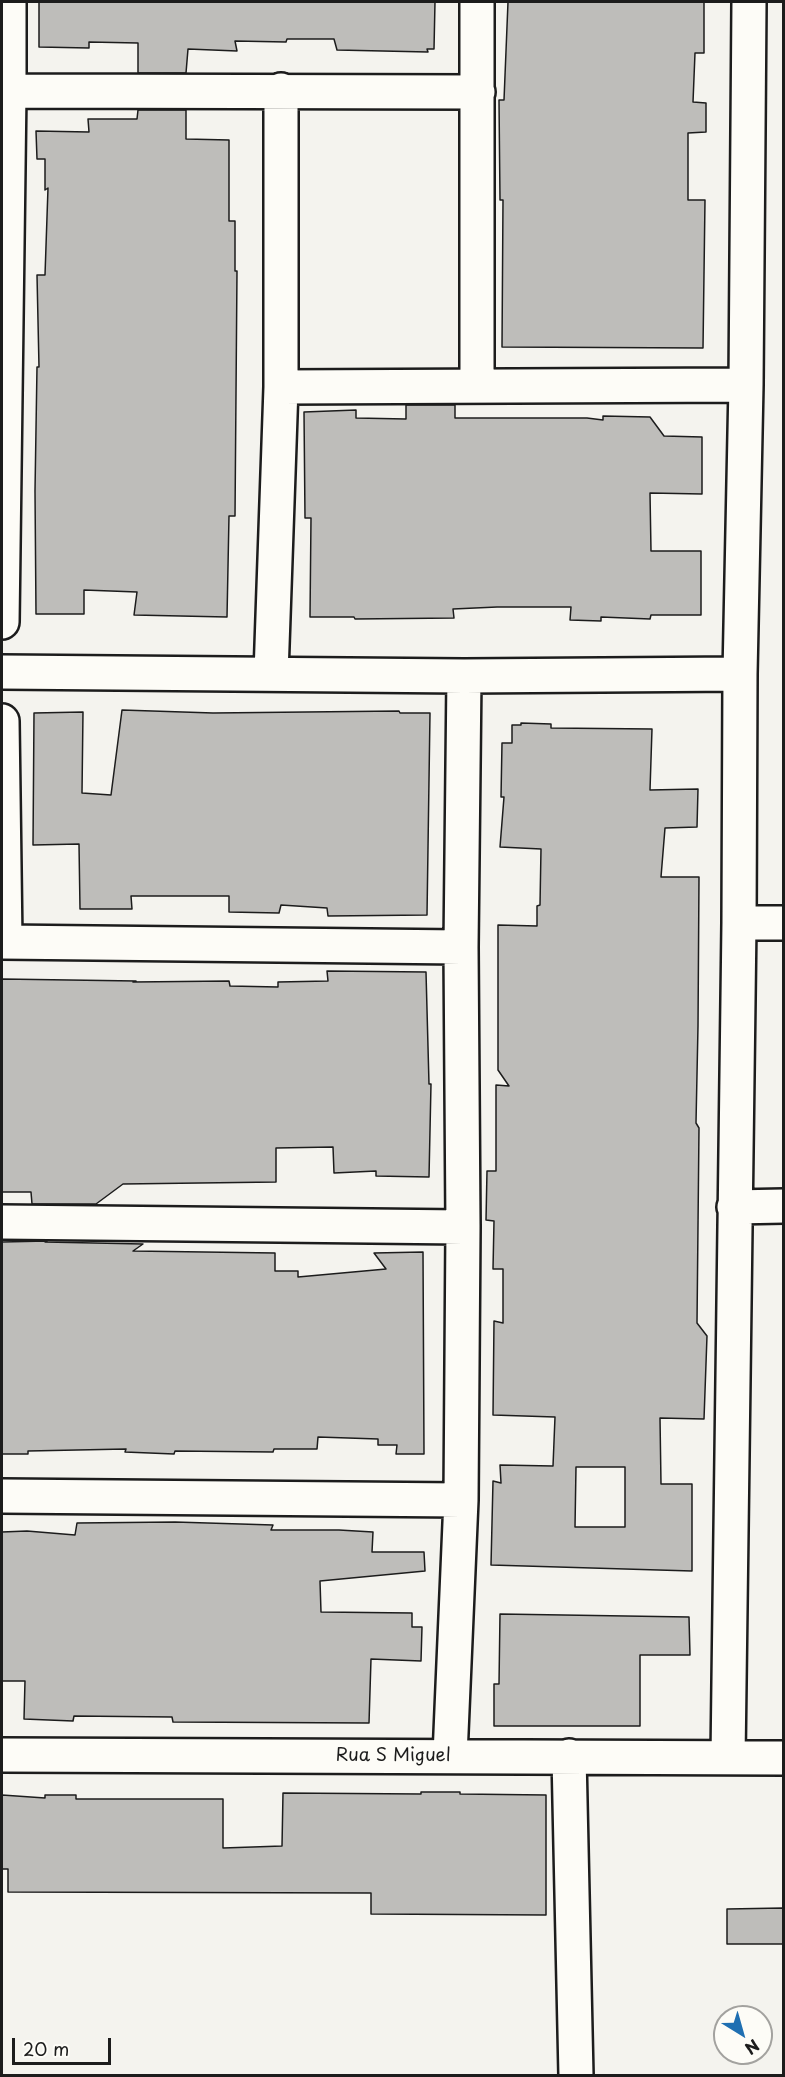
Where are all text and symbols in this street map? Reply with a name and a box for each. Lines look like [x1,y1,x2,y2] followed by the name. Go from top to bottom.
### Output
[335,1745,451,1767] street label: Rua S Miguel
[713,2005,773,2065] north arrow
[15,2026,114,2064] scale bar
[740,2034,765,2061] text: N
[23,2035,69,2062] text: 20 m

